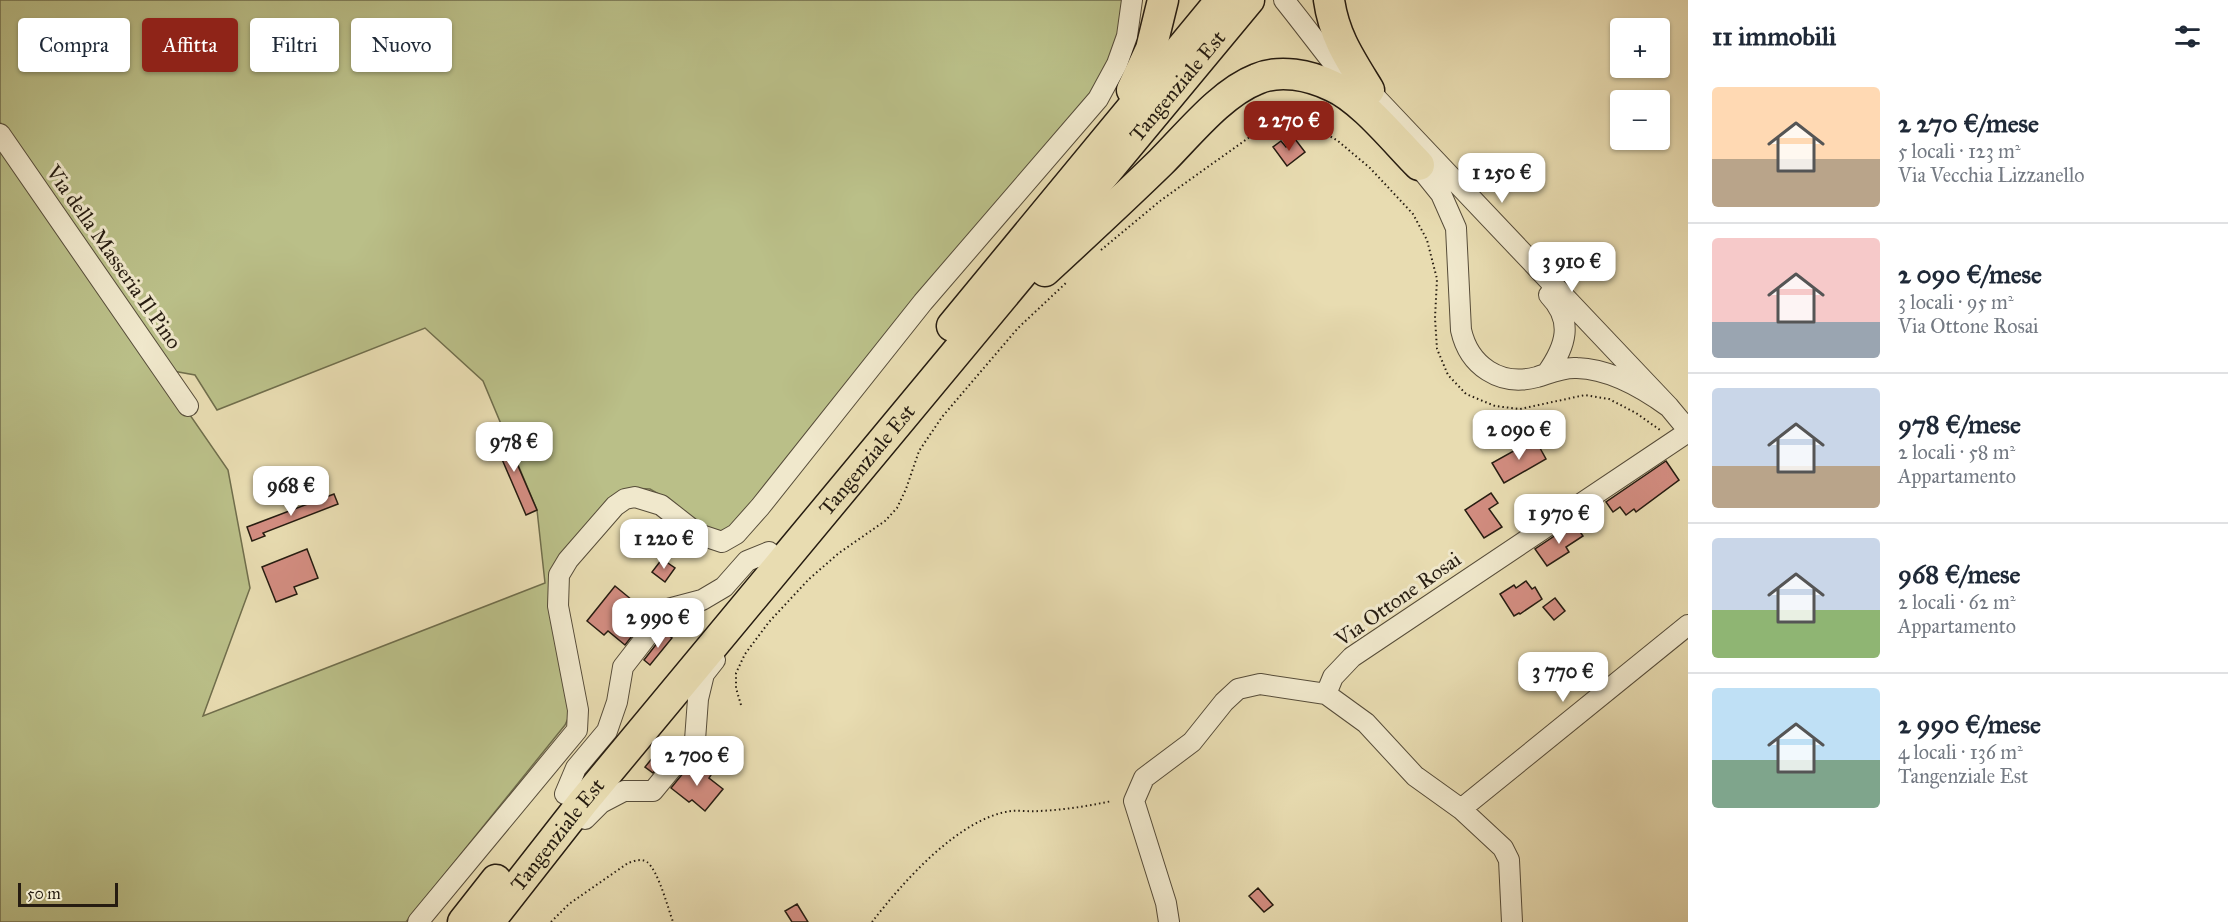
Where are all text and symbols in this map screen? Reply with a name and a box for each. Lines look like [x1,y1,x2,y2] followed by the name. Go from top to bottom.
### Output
[18,18,130,72] chip: Compra
[142,18,238,72] chip: Affitta
[250,18,339,72] chip: Filtri
[351,18,452,72] chip: Nuovo
[1610,18,1670,150] map controls
[1610,18,1670,78] button: +
[1712,20,1836,52] text: 11 immobili
[2171,20,2204,53] icon: filters
[1124,25,1232,147] street label: Tangenziale Est
[1610,90,1670,150] button: −
[1234,101,1344,152] pin: 2 270 €
[1898,107,2039,139] text: 2 270 €/mese
[1258,108,1320,132] text: 2 270 €
[1760,111,1832,183] icon: home
[1898,139,2021,163] text: 5 locali · 123 m²
[1447,153,1557,204] pin: 1 250 €
[40,159,187,354] street label: Via della Masseria Il Pino
[1472,160,1532,184] text: 1 250 €
[1898,163,2085,187] text: Via Vecchia Lizzanello
[1517,242,1627,293] pin: 3 910 €
[1543,249,1601,273] text: 3 910 €
[1898,258,2042,290] text: 2 090 €/mese
[1760,262,1832,334] icon: home
[1898,290,2014,314] text: 3 locali · 95 m²
[1898,314,2039,338] text: Via Ottone Rosai
[813,399,921,521] street label: Tangenziale Est
[1898,408,2021,440] text: 978 €/mese
[1464,410,1574,461] pin: 2 090 €
[1760,412,1832,484] icon: home
[1487,417,1551,441] text: 2 090 €
[472,422,556,473] pin: 978 €
[490,429,538,453] text: 978 €
[1898,440,2015,464] text: 2 locali · 58 m²
[1898,464,2016,488] text: Appartamento
[249,466,333,517] pin: 968 €
[267,473,315,497] text: 968 €
[1504,494,1614,545] pin: 1 970 €
[1528,501,1590,525] text: 1 970 €
[609,519,719,570] pin: 1 220 €
[634,526,694,550] text: 1 220 €
[1329,546,1466,653] street label: Via Ottone Rosai
[1898,558,2020,590] text: 968 €/mese
[1760,562,1832,634] icon: home
[1898,590,2016,614] text: 2 locali · 62 m²
[603,598,713,649] pin: 2 990 €
[626,605,690,629] text: 2 990 €
[1898,614,2016,638] text: Appartamento
[1508,652,1618,703] pin: 3 770 €
[1532,659,1594,683] text: 3 770 €
[1898,708,2041,740] text: 2 990 €/mese
[1760,712,1832,784] icon: home
[642,736,752,787] pin: 2 700 €
[1898,740,2023,764] text: 4 locali · 136 m²
[665,743,729,767] text: 2 700 €
[1898,764,2028,788] text: Tangenziale Est
[505,773,611,896] street label: Tangenziale Est
[18,880,118,908] scale bar
[27,884,61,903] text: 50 m

